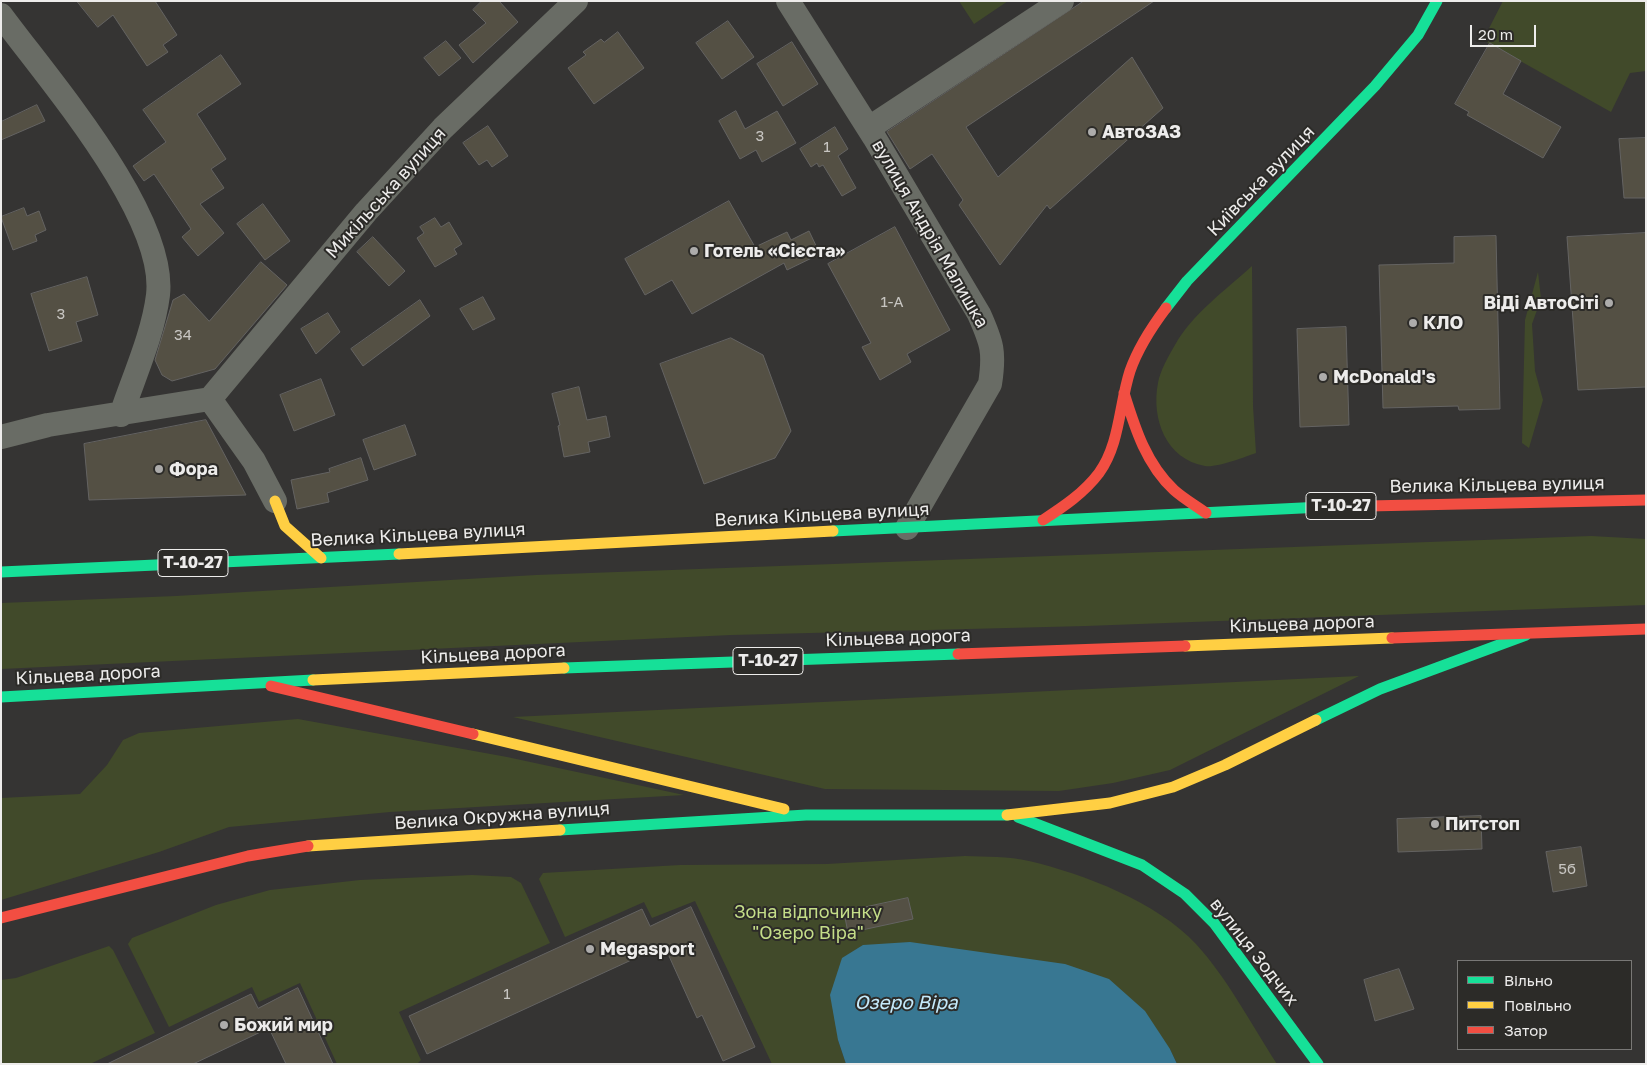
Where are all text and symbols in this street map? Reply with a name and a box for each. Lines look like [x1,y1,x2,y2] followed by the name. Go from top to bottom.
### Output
[1472,15,1538,47] scale bar
[1478,25,1513,43] text: 20 m
[1102,121,1181,143] place label: АвтоЗАЗ
[1203,121,1319,241] street label: Київська вулиця
[322,123,450,263] street label: Микільська вулиця
[1086,126,1098,138] marker: АвтоЗАЗ
[756,127,764,145] house number: 3
[867,136,993,332] street label: вулиця Андрія Малишка
[823,138,831,156] house number: 1
[704,240,845,262] place label: Готель «Сієста»
[688,245,700,257] marker: Готель «Сієста»
[1483,292,1599,314] place label: ВіДі АвтоСіті
[880,293,904,311] house number: 1-А
[1603,297,1615,309] marker: ВіДі АвтоСіті
[57,305,65,323] house number: 3
[1423,312,1463,334] place label: КЛО
[1407,317,1419,329] marker: КЛО
[174,326,192,344] house number: 34
[1333,366,1436,388] place label: McDonald's
[1317,371,1329,383] marker: McDonald's
[169,458,218,480] place label: Фора
[153,463,165,475] marker: Фора
[1389,472,1605,498] street label: Велика Кільцева вулиця
[1306,492,1376,520] road number: Т-10-27
[714,499,930,531] street label: Велика Кільцева вулиця
[310,519,526,551] street label: Велика Кільцева вулиця
[158,550,228,576] road number: Т-10-27
[1229,611,1375,637] street label: Кільцева дорога
[825,625,971,651] street label: Кільцева дорога
[420,639,566,669] street label: Кільцева дорога
[733,648,803,674] road number: Т-10-27
[15,660,161,690] street label: Кільцева дорога
[394,798,610,834] street label: Велика Окружна вулиця
[1445,813,1520,835] place label: Питстоп
[1429,818,1441,830] marker: Питстоп
[1558,860,1576,878] house number: 5б
[1205,894,1303,1010] street label: вулиця Зодчих
[734,901,882,944] park label: Зона відпочинку "Озеро Віра"
[600,938,695,960] place label: Megasport
[584,943,596,955] marker: Megasport
[1457,960,1632,1050] legend
[1504,971,1553,989] text: Вільно
[503,985,511,1003] house number: 1
[854,992,958,1014] water label: Озеро Віра
[1504,996,1572,1014] text: Повільно
[234,1014,333,1036] place label: Божий мир
[218,1019,230,1031] marker: Божий мир
[1504,1021,1547,1039] text: Затор

